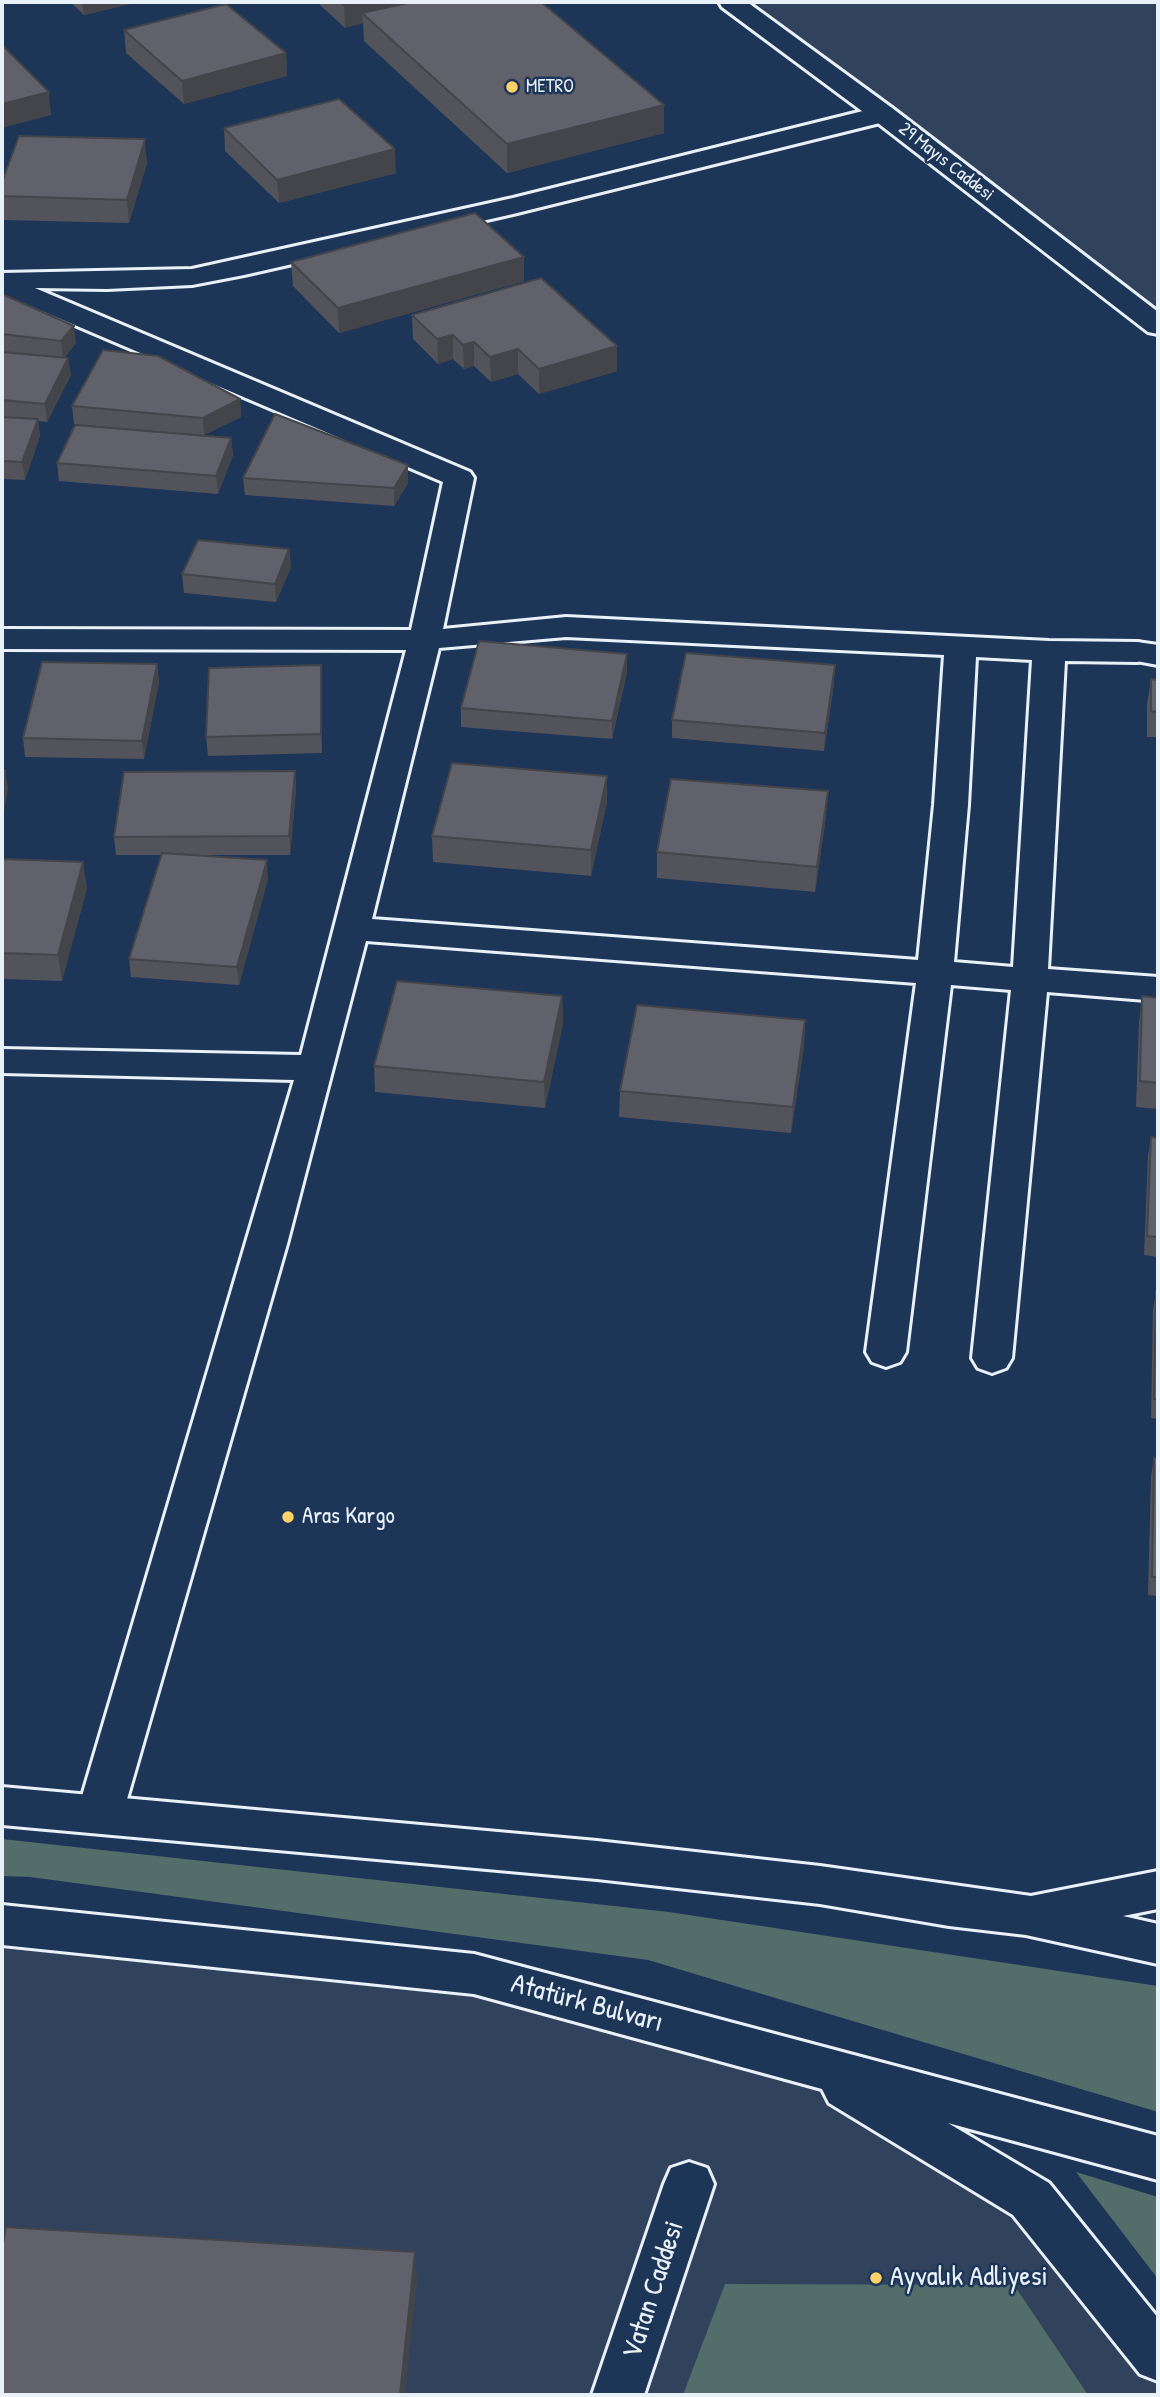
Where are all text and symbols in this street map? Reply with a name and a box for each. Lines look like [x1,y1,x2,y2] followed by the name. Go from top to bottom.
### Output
[526,76,574,98] place label: METRO
[504,79,520,95] marker: METRO
[894,118,998,206] street label: 29 Mayıs Caddesi
[302,1503,395,1531] place label: Aras Kargo
[280,1509,296,1525] marker: Aras Kargo
[507,1968,667,2040] street label: Atatürk Bulvarı
[616,2217,692,2363] street label: Vatan Caddesi
[890,2261,1048,2295] place label: Ayvalık Adliyesi
[868,2270,884,2286] marker: Ayvalık Adliyesi

